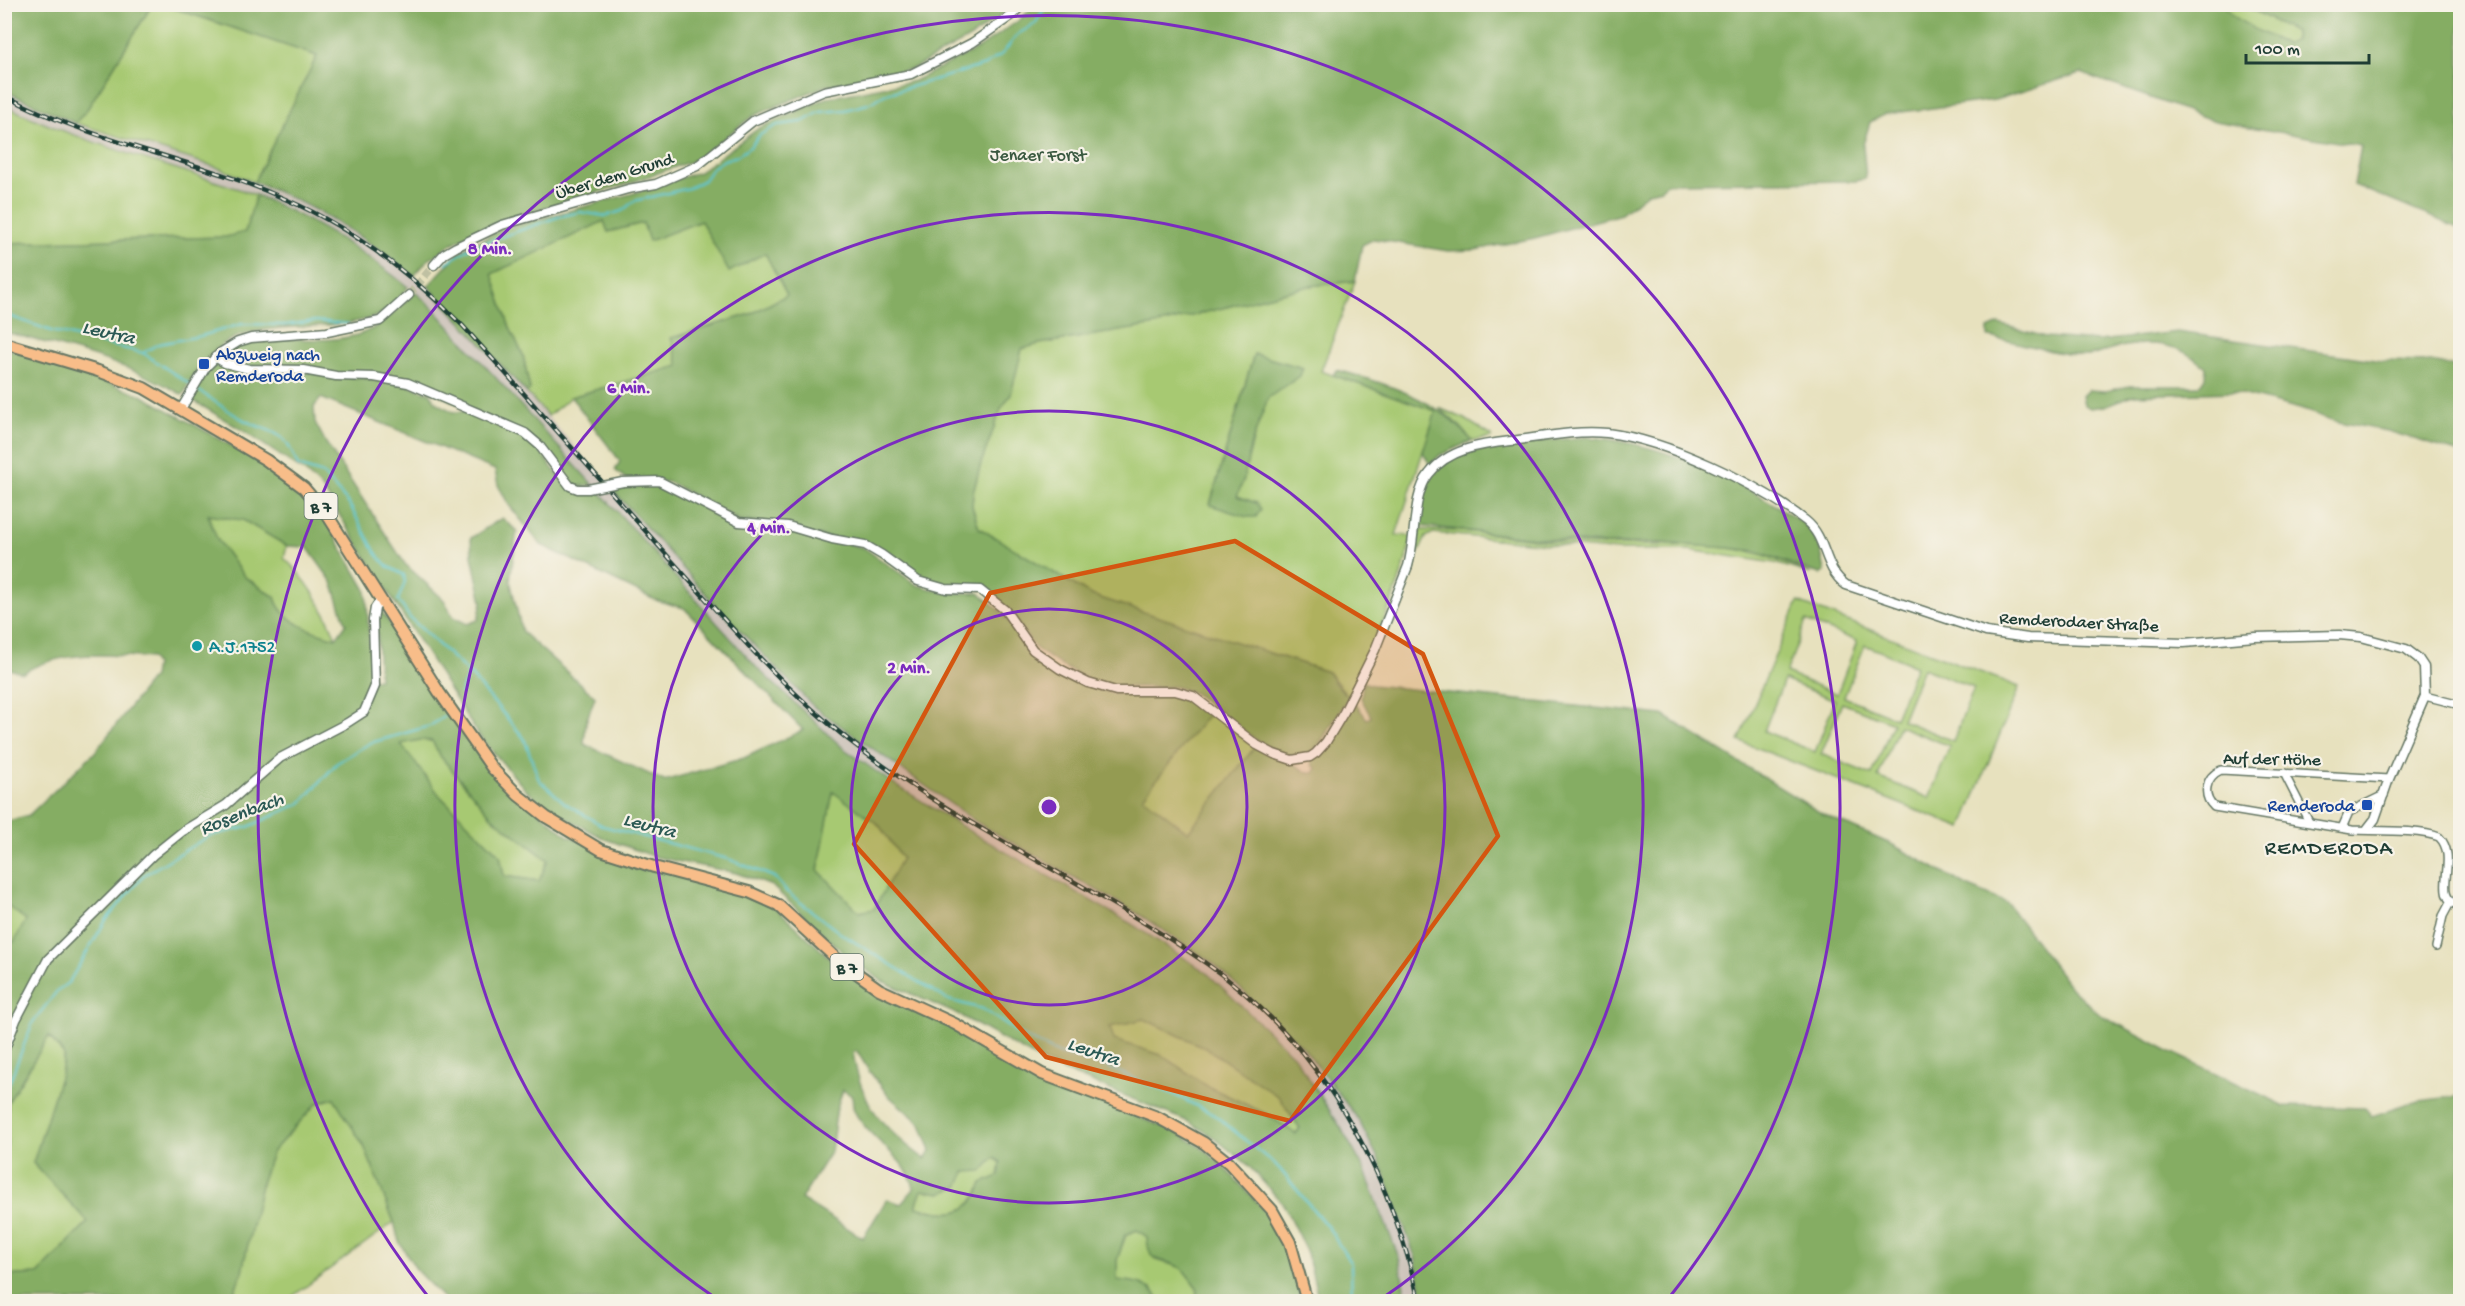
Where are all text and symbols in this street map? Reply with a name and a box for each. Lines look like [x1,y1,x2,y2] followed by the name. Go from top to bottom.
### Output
[2246,27,2369,65] scale bar
[2254,40,2300,61] text: 100 m
[990,146,1088,167] park label: Jenaer Forst
[553,149,678,205] street label: Über dem Grund
[468,240,512,261] text: 8 Min.
[80,317,139,352] water label: Leutra
[216,346,320,388] place label: Abzweig nach Remderoda
[197,357,211,371] marker: Abzweig nach Remderoda
[607,379,651,400] text: 6 Min.
[304,493,338,519] road number: B 7
[746,519,791,540] text: 4 Min.
[1999,609,2160,638] street label: Remderodaer Straße
[209,638,276,659] place label: A.J.1752
[190,639,204,653] marker: A.J.1752
[887,659,931,680] text: 2 Min.
[2223,749,2322,772] street label: Auf der Höhe
[197,789,287,842] water label: Rosenbach
[1039,797,1059,817] centre of rings
[2267,797,2356,818] place label: Remderoda
[2360,798,2374,812] marker: Remderoda
[620,809,680,846] water label: Leutra
[2265,838,2393,863] district label: REMDERODA
[830,954,864,980] road number: B 7
[1064,1034,1124,1073] water label: Leutra

